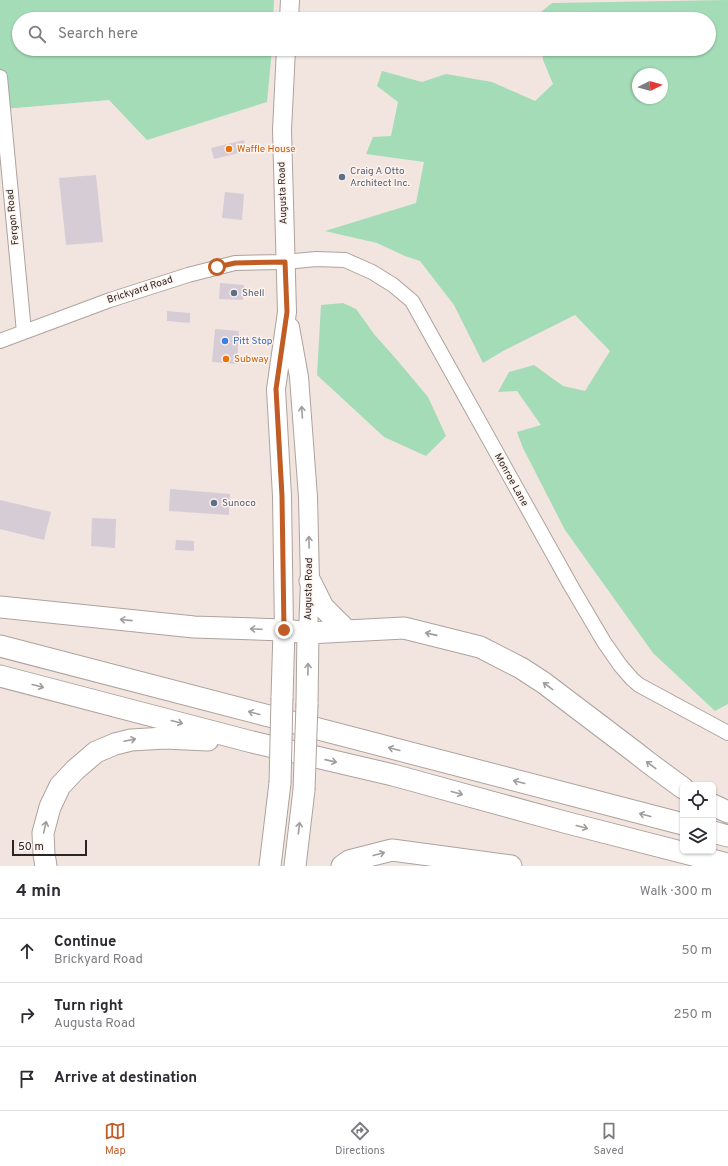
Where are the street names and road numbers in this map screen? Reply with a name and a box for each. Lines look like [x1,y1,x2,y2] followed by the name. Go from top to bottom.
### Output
[275,161,291,225] street label: Augusta Road
[4,188,22,246] street label: Fergon Road
[105,273,175,307] street label: Brickyard Road
[491,451,531,509] street label: Monroe Lane
[302,558,316,620] street label: Augusta Road

